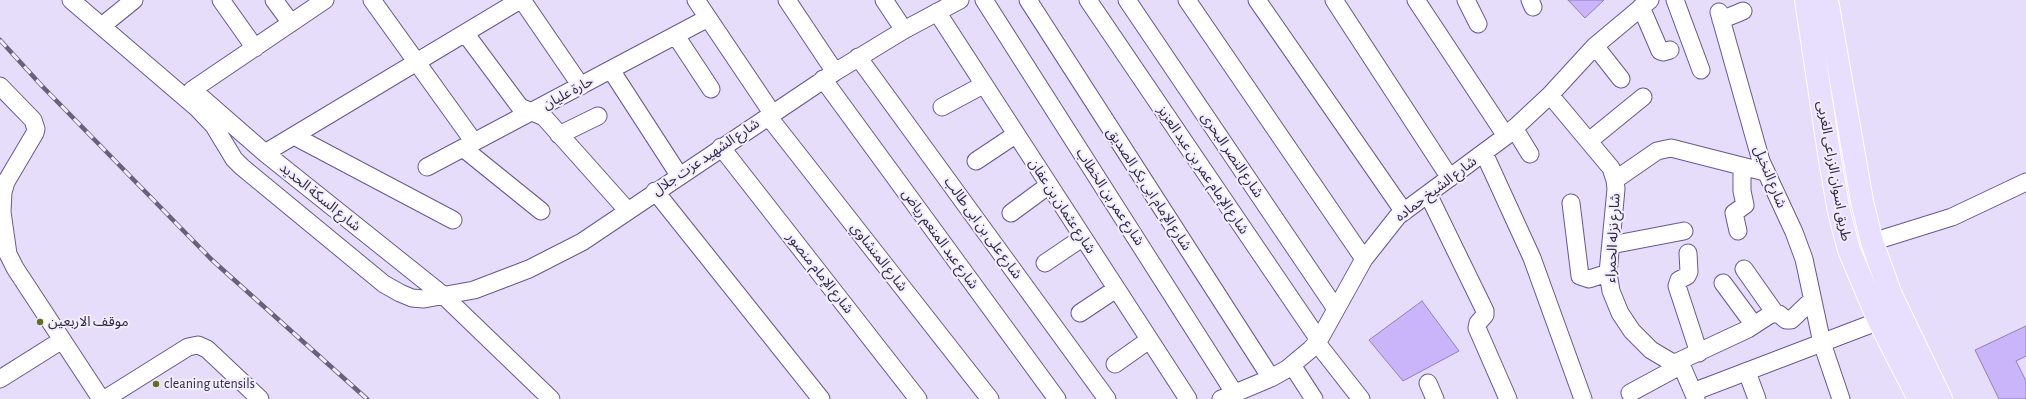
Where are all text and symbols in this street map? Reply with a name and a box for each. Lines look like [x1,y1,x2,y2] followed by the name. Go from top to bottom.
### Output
[540,73,596,113] street label: حارة عليان
[1813,99,1855,243] street label: طريق اسوان الزراعى الغربى
[1154,102,1252,238] street label: شارع الإمام عمر بن عبد العزيز
[1197,109,1267,201] street label: شارع النصر البحرى
[649,115,763,199] street label: شارع الشهيد عزت جلال
[1103,124,1195,254] street label: شارع الإمام ابى بكر الصديق
[1750,143,1790,211] street label: شارع النخيل
[1072,145,1148,249] street label: شارع عمر بن الخطاب
[1392,153,1480,225] street label: شارع الشيخ حماده
[1025,155,1099,257] street label: شارع عثمان بن عفان
[276,159,364,235] street label: شارع السكة الحديد
[940,174,1026,282] street label: شارع على بن ابى طالب
[898,186,982,292] street label: شارع عبد المنعم رياض
[1602,193,1624,283] street label: شارع نزله الحمراء
[847,219,911,295] street label: شارع المنشاوي
[783,229,857,317] street label: شارع الإمام منصور
[48,314,129,330] place label: موقف الاربعين
[35,317,45,327] marker: موقف الاربعين
[164,376,255,392] place label: cleaning utensils
[151,379,161,389] marker: cleaning utensils

